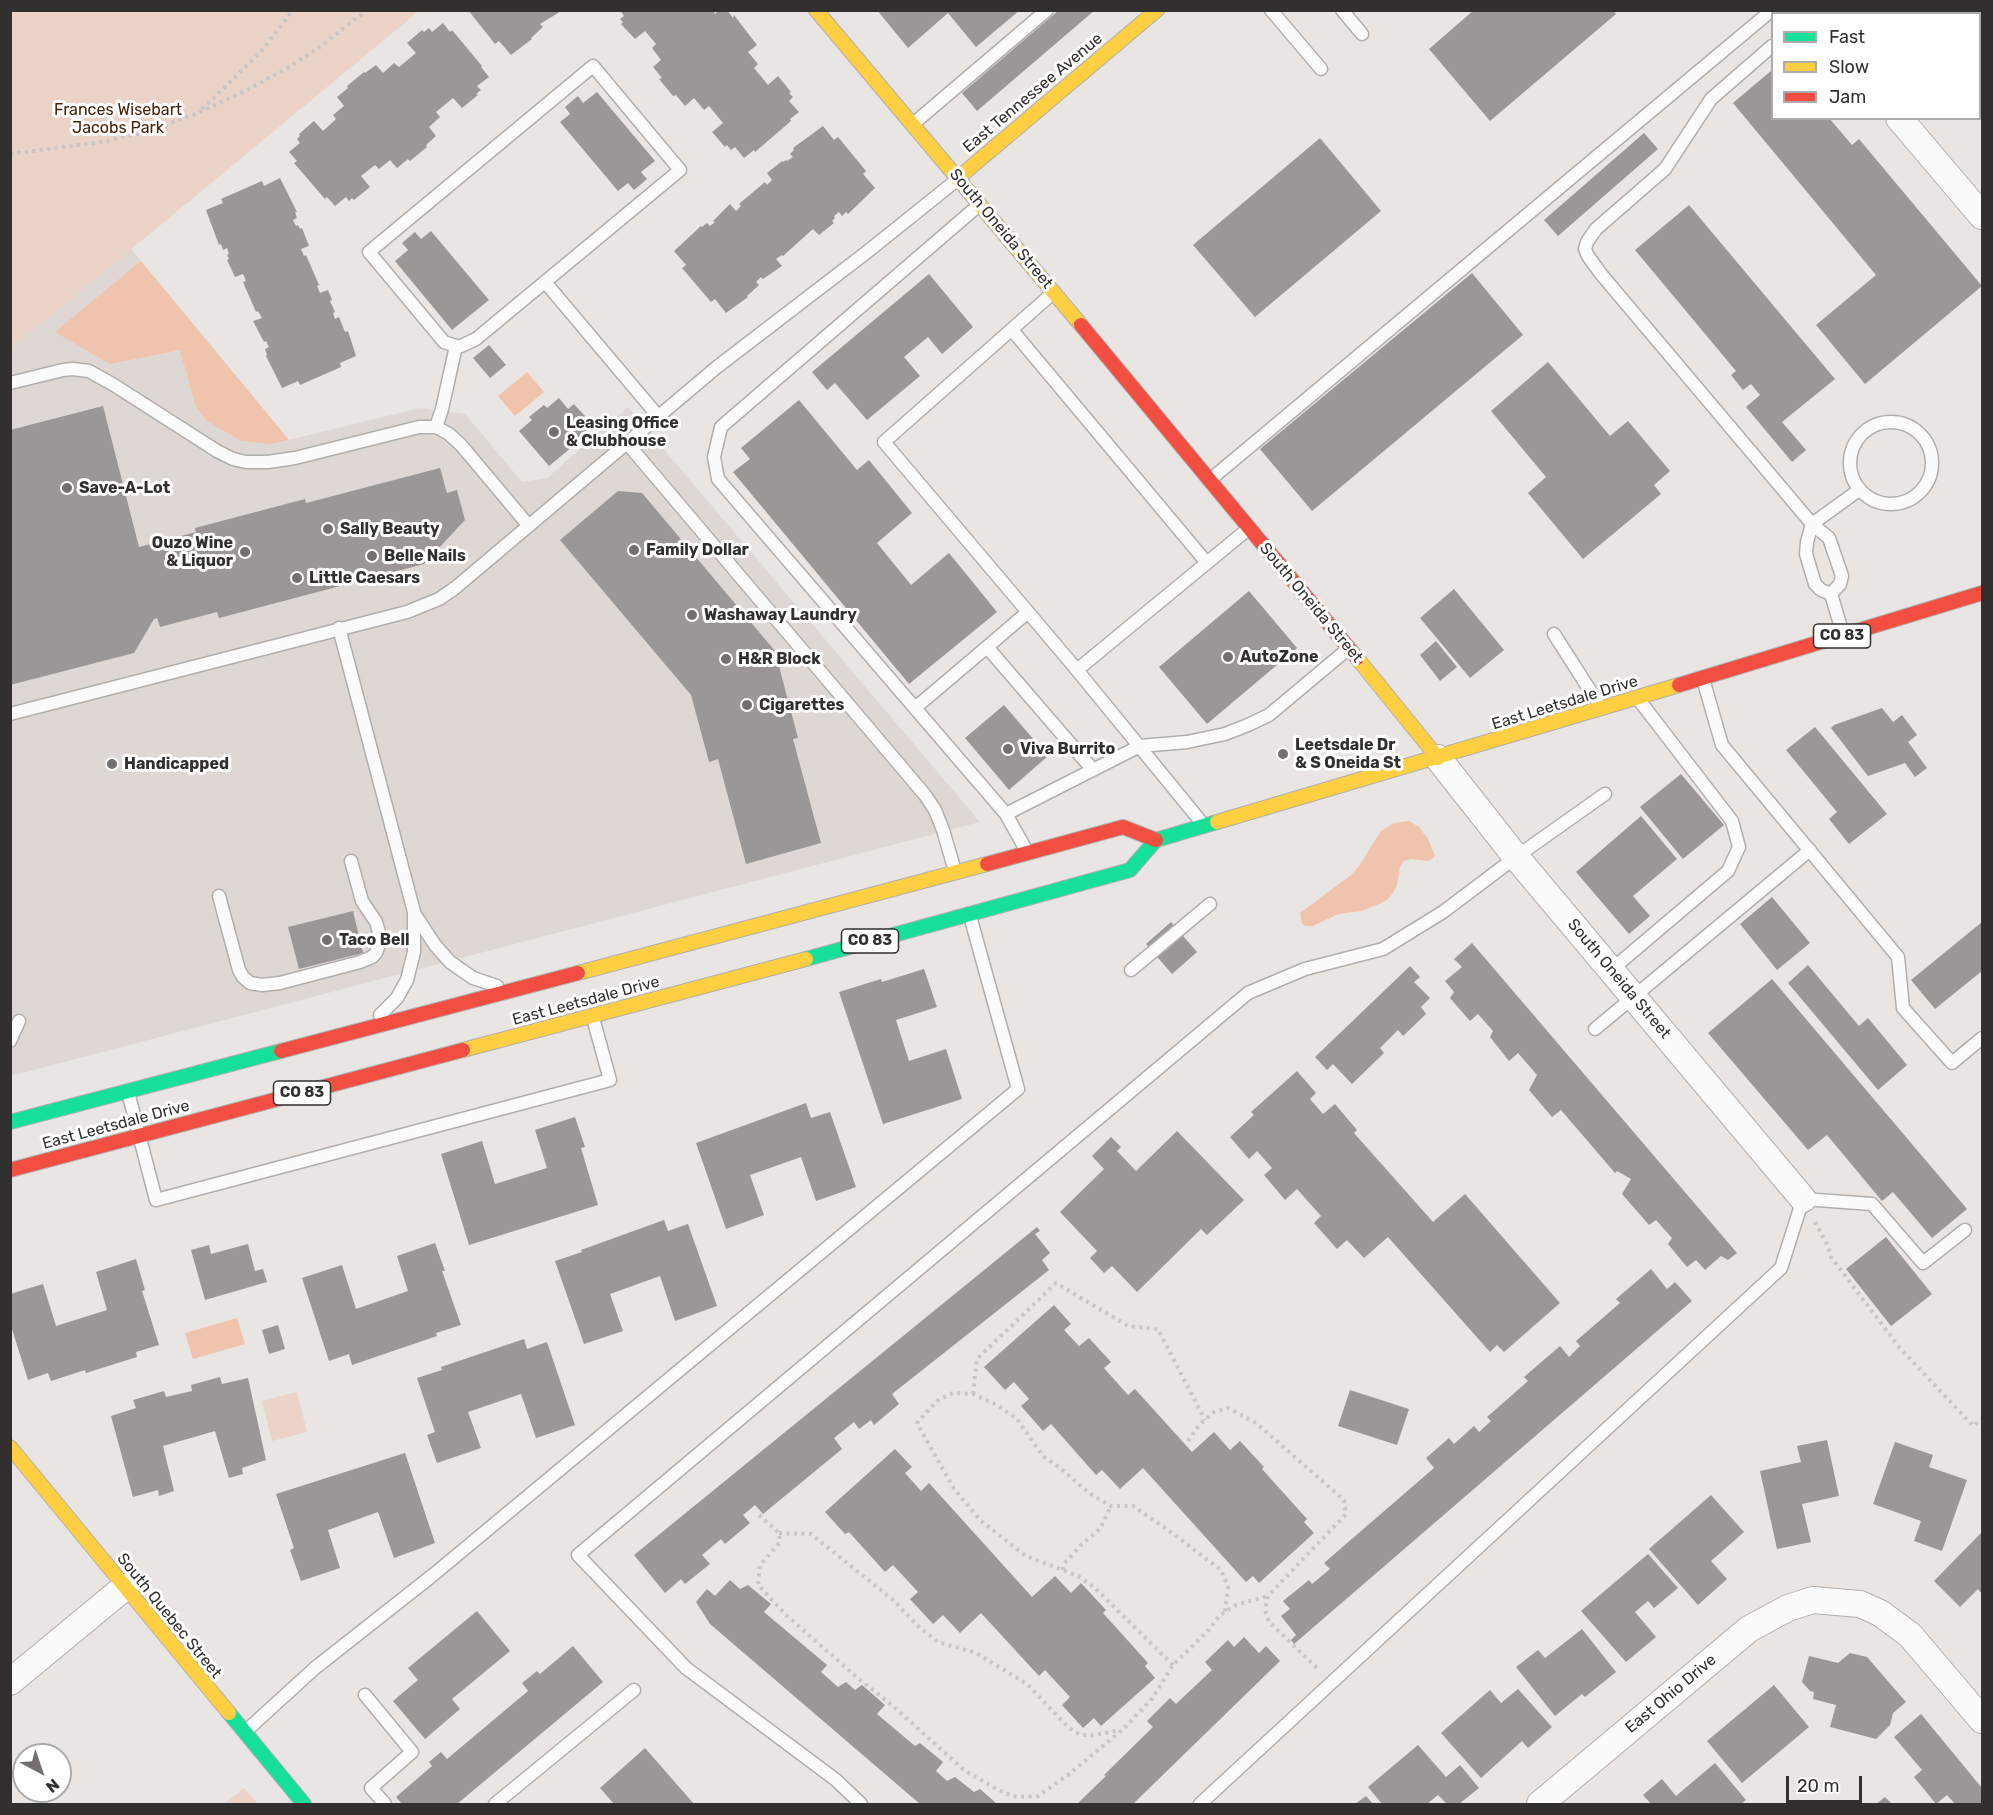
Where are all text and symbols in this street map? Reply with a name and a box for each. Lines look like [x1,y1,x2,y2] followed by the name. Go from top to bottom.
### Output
[1771,12,1981,120] legend
[1829,26,1865,48] text: Fast
[959,29,1107,157] street label: East Tennessee Avenue
[1829,56,1869,78] text: Slow
[1829,86,1866,108] text: Jam
[54,100,182,138] park label: Frances Wisebart Jacobs Park
[945,165,1057,293] street label: South Oneida Street
[566,413,679,451] place label: Leasing Office & Clubhouse
[547,425,561,439] marker: Leasing Office & Clubhouse
[79,478,170,498] place label: Save-A-Lot
[60,481,74,495] marker: Save-A-Lot
[340,519,440,539] place label: Sally Beauty
[321,522,335,536] marker: Sally Beauty
[152,533,233,571] place label: Ouzo Wine & Liquor
[1255,539,1367,667] street label: South Oneida Street
[646,540,749,560] place label: Family Dollar
[627,543,641,557] marker: Family Dollar
[238,545,252,559] marker: Ouzo Wine & Liquor
[384,546,466,566] place label: Belle Nails
[365,549,379,563] marker: Belle Nails
[309,568,420,588] place label: Little Caesars
[290,571,304,585] marker: Little Caesars
[704,605,857,625] place label: Washaway Laundry
[685,608,699,622] marker: Washaway Laundry
[1814,624,1870,648] road number: CO 83
[1240,647,1319,667] place label: AutoZone
[738,649,821,669] place label: H&R Block
[1221,650,1235,664] marker: AutoZone
[719,652,733,666] marker: H&R Block
[1490,672,1640,734] street label: East Leetsdale Drive
[759,695,844,715] place label: Cigarettes
[740,698,754,712] marker: Cigarettes
[1295,735,1401,773] place label: Leetsdale Dr & S Oneida St
[1020,739,1115,759] place label: Viva Burrito
[1001,742,1015,756] marker: Viva Burrito
[1276,747,1290,761] marker: Leetsdale Dr & S Oneida St
[124,754,229,774] place label: Handicapped
[105,757,119,771] marker: Handicapped
[1563,915,1675,1043] street label: South Oneida Street
[842,929,898,953] road number: CO 83
[339,930,410,950] place label: Taco Bell
[320,933,334,947] marker: Taco Bell
[510,972,662,1030] street label: East Leetsdale Drive
[274,1081,330,1105] road number: CO 83
[40,1096,192,1154] street label: East Leetsdale Drive
[113,1549,225,1683] street label: South Quebec Street
[1622,1650,1720,1738] street label: East Ohio Drive
[12,1743,72,1803] north arrow
[1789,1764,1866,1802] scale bar
[42,1775,63,1797] text: N
[1797,1775,1839,1797] text: 20 m

